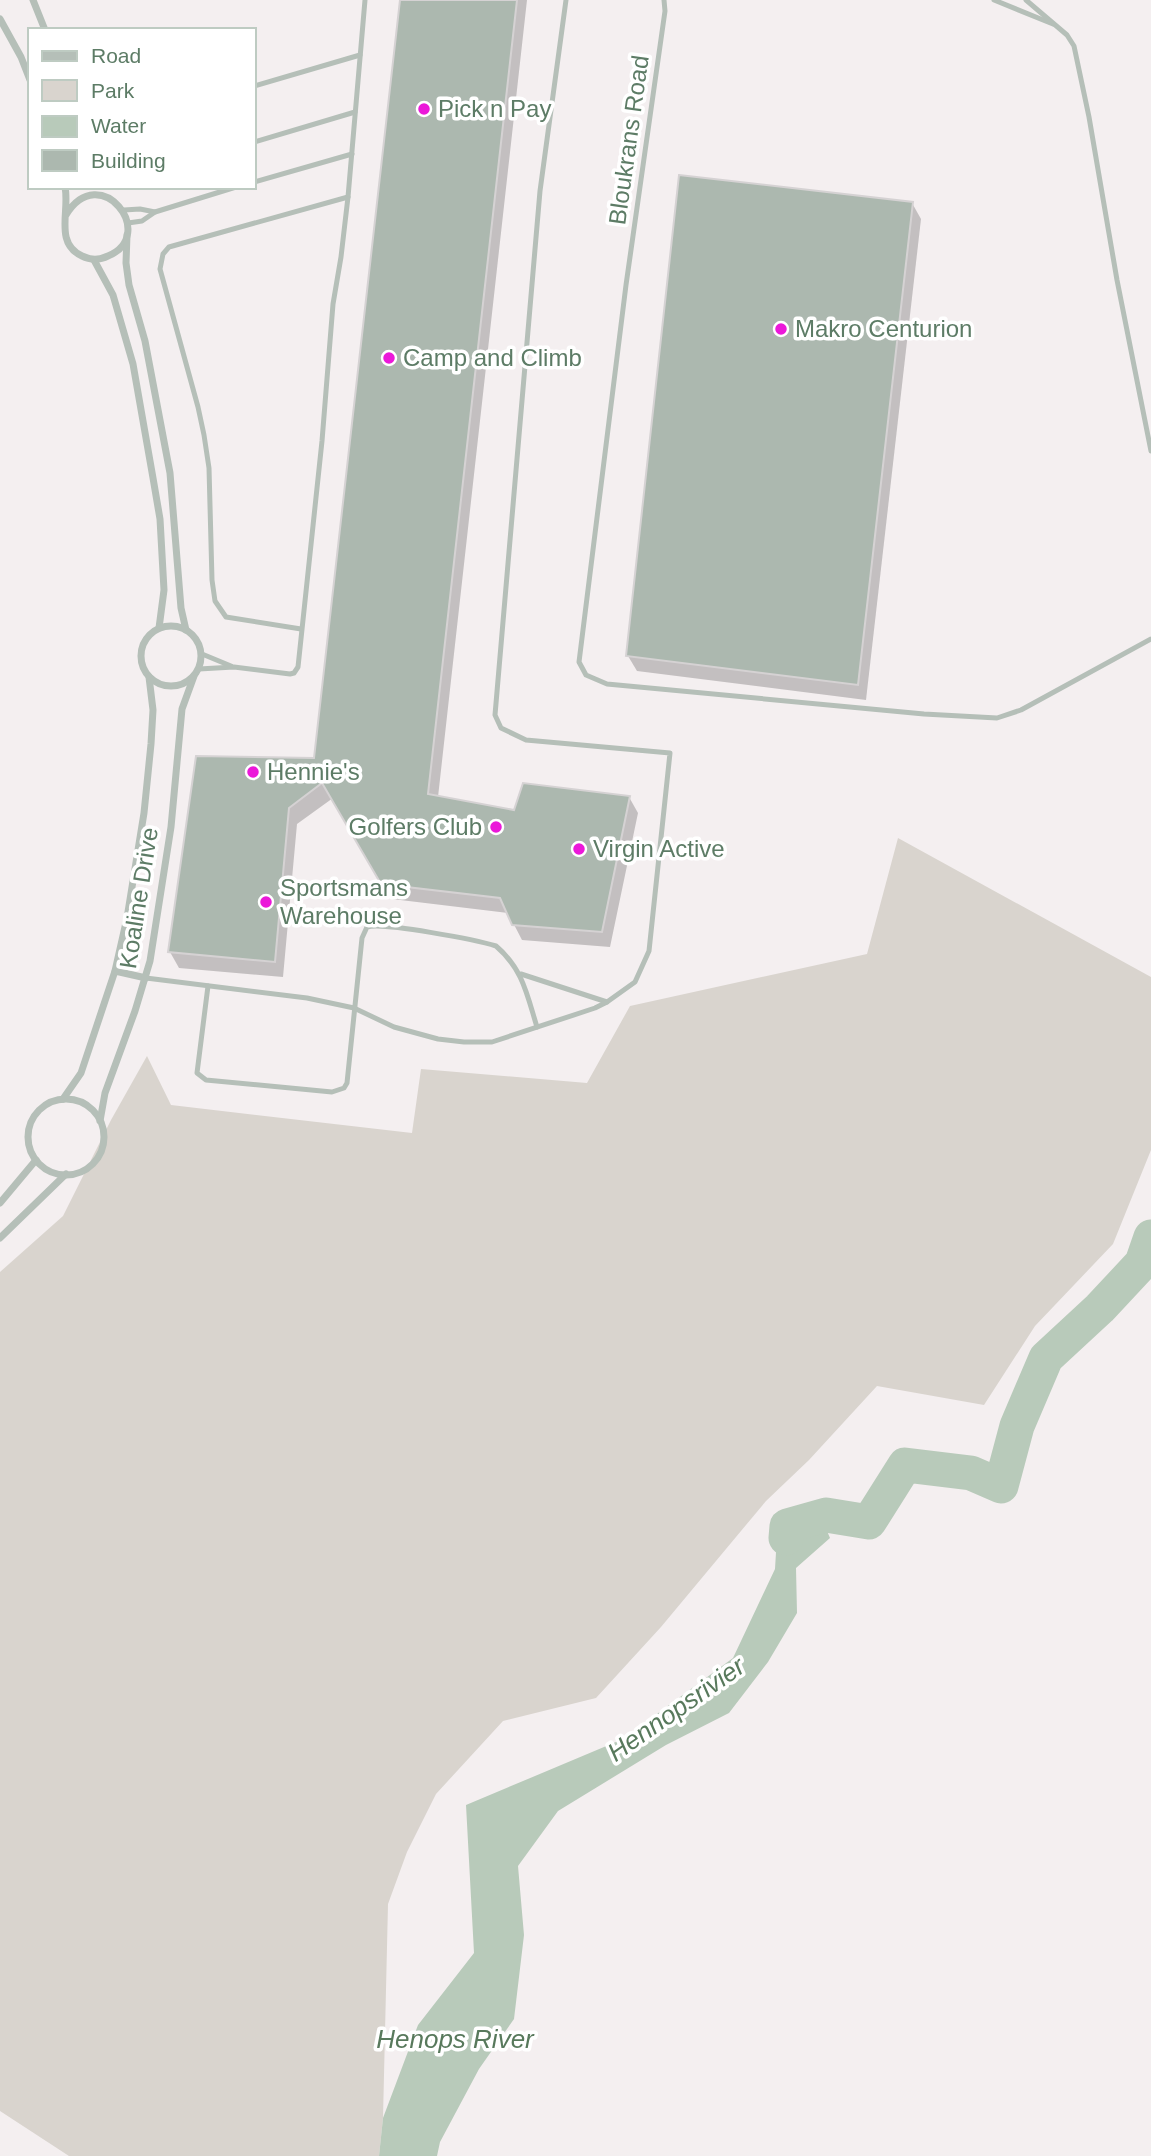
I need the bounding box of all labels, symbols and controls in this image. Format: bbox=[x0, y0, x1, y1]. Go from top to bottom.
legend bbox=[28, 28, 256, 189]
text: Road bbox=[91, 44, 141, 67]
street label: Bloukrans Road bbox=[603, 53, 654, 226]
text: Park bbox=[91, 79, 135, 102]
place label: Pick n Pay bbox=[438, 95, 551, 122]
marker: Pick n Pay bbox=[416, 101, 432, 117]
text: Water bbox=[91, 114, 146, 137]
text: Building bbox=[91, 149, 166, 172]
place label: Makro Centurion bbox=[795, 315, 972, 342]
marker: Makro Centurion bbox=[773, 321, 789, 337]
place label: Camp and Climb bbox=[403, 344, 582, 371]
marker: Camp and Climb bbox=[381, 350, 397, 366]
place label: Hennie's bbox=[267, 758, 360, 785]
marker: Hennie's bbox=[245, 764, 261, 780]
place label: Golfers Club bbox=[349, 813, 482, 840]
marker: Golfers Club bbox=[488, 819, 504, 835]
street label: Koaline Drive bbox=[114, 825, 163, 971]
place label: Virgin Active bbox=[593, 835, 725, 862]
marker: Virgin Active bbox=[571, 841, 587, 857]
place label: Sportsmans Warehouse bbox=[280, 874, 408, 929]
marker: Sportsmans Warehouse bbox=[258, 894, 274, 910]
water label: Hennopsrivier bbox=[602, 1650, 751, 1767]
water label: Henops River bbox=[376, 2024, 535, 2054]

